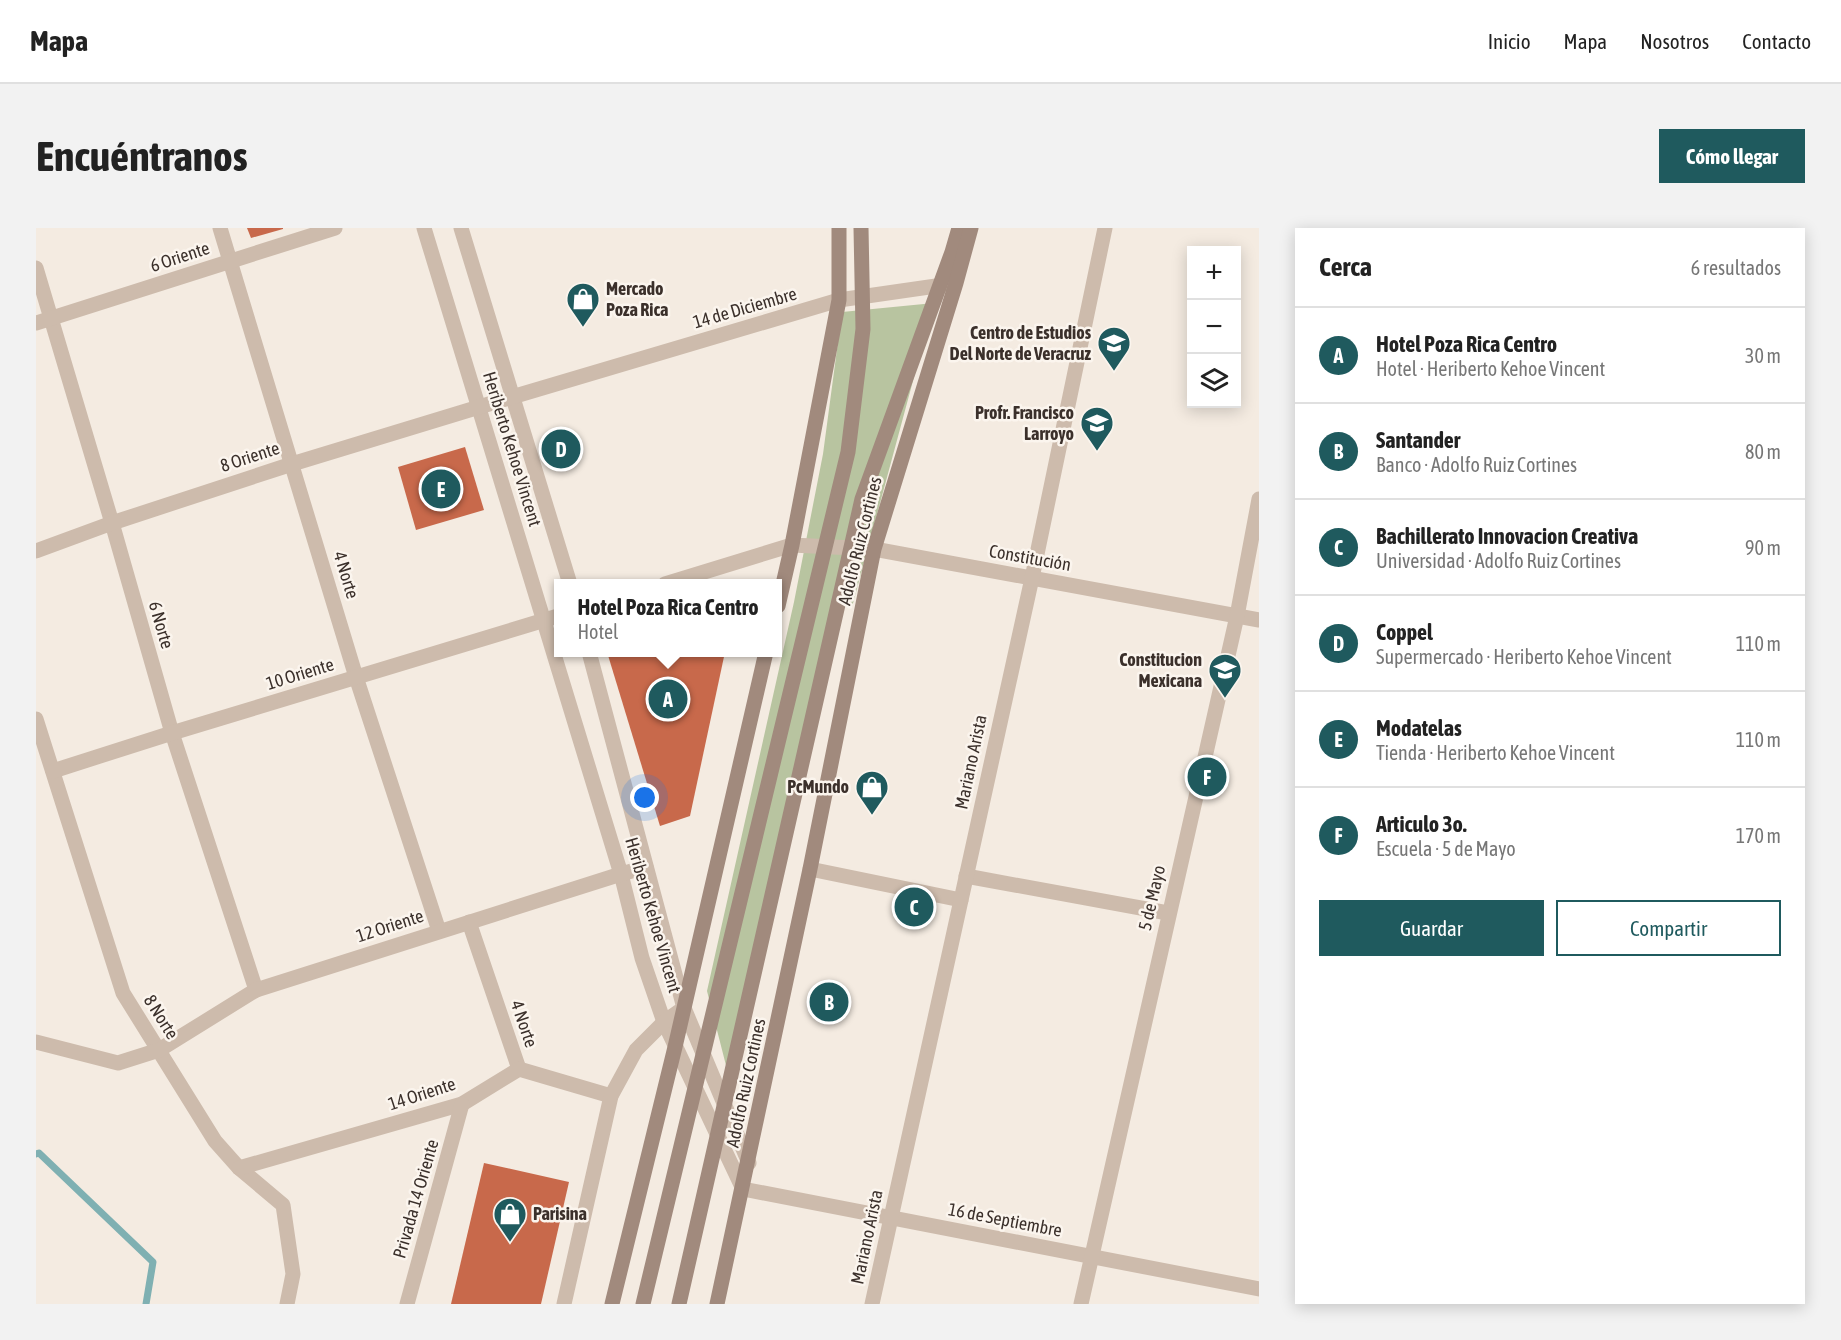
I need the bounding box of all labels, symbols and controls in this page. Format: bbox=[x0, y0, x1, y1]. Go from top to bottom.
text: Mapa bbox=[30, 25, 88, 57]
text: Inicio bbox=[1488, 29, 1531, 53]
text: Mapa bbox=[1564, 29, 1607, 53]
text: Nosotros bbox=[1640, 29, 1709, 53]
text: Contacto bbox=[1742, 29, 1811, 53]
button: Cómo llegar bbox=[1659, 129, 1805, 183]
text: Encuéntranos bbox=[36, 132, 248, 180]
street label: 6 Oriente bbox=[148, 237, 212, 276]
map controls bbox=[1187, 246, 1241, 408]
button: + bbox=[1187, 246, 1241, 300]
text: Cerca bbox=[1319, 252, 1372, 282]
text: 6 resultados bbox=[1691, 256, 1781, 279]
place label: Mercado Poza Rica bbox=[606, 278, 668, 320]
shop icon: Mercado Poza Rica bbox=[565, 281, 601, 328]
street label: 14 de Diciembre bbox=[691, 283, 799, 332]
button: − bbox=[1187, 300, 1241, 354]
place label: Centro de Estudios Del Norte de Veracruz bbox=[950, 322, 1092, 364]
school or university icon: Centro de Estudios Del Norte de Veracruz bbox=[1096, 325, 1132, 372]
text: Hotel Poza Rica Centro bbox=[1376, 331, 1557, 357]
text: A bbox=[1334, 344, 1343, 367]
text: 30 m bbox=[1745, 344, 1781, 367]
button: layers bbox=[1187, 354, 1241, 408]
text: Hotel · Heriberto Kehoe Vincent bbox=[1376, 357, 1605, 380]
street label: Heriberto Kehoe Vincent bbox=[479, 369, 546, 529]
place label: Profr. Francisco Larroyo bbox=[975, 402, 1074, 444]
school or university icon: Profr. Francisco Larroyo bbox=[1079, 405, 1115, 452]
pin: D bbox=[542, 426, 580, 472]
text: Santander bbox=[1376, 427, 1460, 453]
street label: 8 Oriente bbox=[218, 437, 282, 476]
text: B bbox=[1334, 440, 1343, 463]
text: 80 m bbox=[1745, 440, 1781, 463]
text: Banco · Adolfo Ruiz Cortines bbox=[1376, 453, 1577, 476]
pin: E bbox=[422, 466, 460, 512]
street label: Adolfo Ruiz Cortines bbox=[833, 475, 886, 607]
text: Bachillerato Innovacion Creativa bbox=[1376, 523, 1638, 549]
text: C bbox=[1334, 536, 1343, 559]
text: 90 m bbox=[1745, 536, 1781, 559]
street label: Constitución bbox=[987, 540, 1073, 575]
street label: 4 Norte bbox=[329, 549, 364, 601]
text: Universidad · Adolfo Ruiz Cortines bbox=[1376, 549, 1621, 572]
popup bbox=[554, 579, 782, 657]
text: Hotel Poza Rica Centro bbox=[577, 594, 759, 620]
street label: 6 Norte bbox=[145, 599, 178, 651]
text: Coppel bbox=[1376, 619, 1433, 645]
text: Hotel bbox=[577, 620, 618, 643]
text: D bbox=[1333, 632, 1344, 655]
text: 110 m bbox=[1736, 632, 1781, 655]
text: Supermercado · Heriberto Kehoe Vincent bbox=[1376, 645, 1672, 668]
place label: Constitucion Mexicana bbox=[1119, 649, 1202, 691]
school or university icon: Constitucion Mexicana bbox=[1207, 652, 1243, 699]
street label: 10 Oriente bbox=[264, 653, 336, 694]
pin: A bbox=[648, 676, 688, 722]
street label: Mariano Arista bbox=[950, 713, 991, 811]
text: Modatelas bbox=[1376, 715, 1462, 741]
text: E bbox=[1334, 728, 1343, 751]
text: 110 m bbox=[1736, 728, 1781, 751]
text: Tienda · Heriberto Kehoe Vincent bbox=[1376, 741, 1615, 764]
pin: F bbox=[1188, 754, 1226, 800]
shop icon: PcMundo bbox=[854, 769, 890, 816]
place label: PcMundo bbox=[787, 776, 849, 797]
your location bbox=[630, 783, 659, 812]
text: Articulo 3o. bbox=[1376, 811, 1467, 837]
text: F bbox=[1334, 824, 1343, 847]
text: 170 m bbox=[1736, 824, 1781, 847]
street label: Heriberto Kehoe Vincent bbox=[621, 835, 686, 995]
text: Escuela · 5 de Mayo bbox=[1376, 837, 1516, 860]
street label: 5 de Mayo bbox=[1134, 863, 1169, 933]
pin: C bbox=[894, 884, 934, 930]
button: Guardar bbox=[1319, 900, 1544, 956]
button: Compartir bbox=[1556, 900, 1781, 956]
street label: 12 Oriente bbox=[354, 905, 426, 946]
pin: B bbox=[810, 980, 848, 1024]
street label: 8 Norte bbox=[140, 991, 183, 1043]
street label: 4 Norte bbox=[507, 998, 542, 1050]
street label: Adolfo Ruiz Cortines bbox=[722, 1016, 769, 1149]
street label: 14 Oriente bbox=[386, 1073, 458, 1114]
street label: Privada 14 Oriente bbox=[389, 1137, 443, 1261]
street label: Mariano Arista bbox=[846, 1188, 887, 1286]
shop icon: Parisina bbox=[492, 1196, 528, 1243]
street label: 16 de Septiembre bbox=[947, 1198, 1064, 1241]
place label: Parisina bbox=[533, 1203, 587, 1224]

